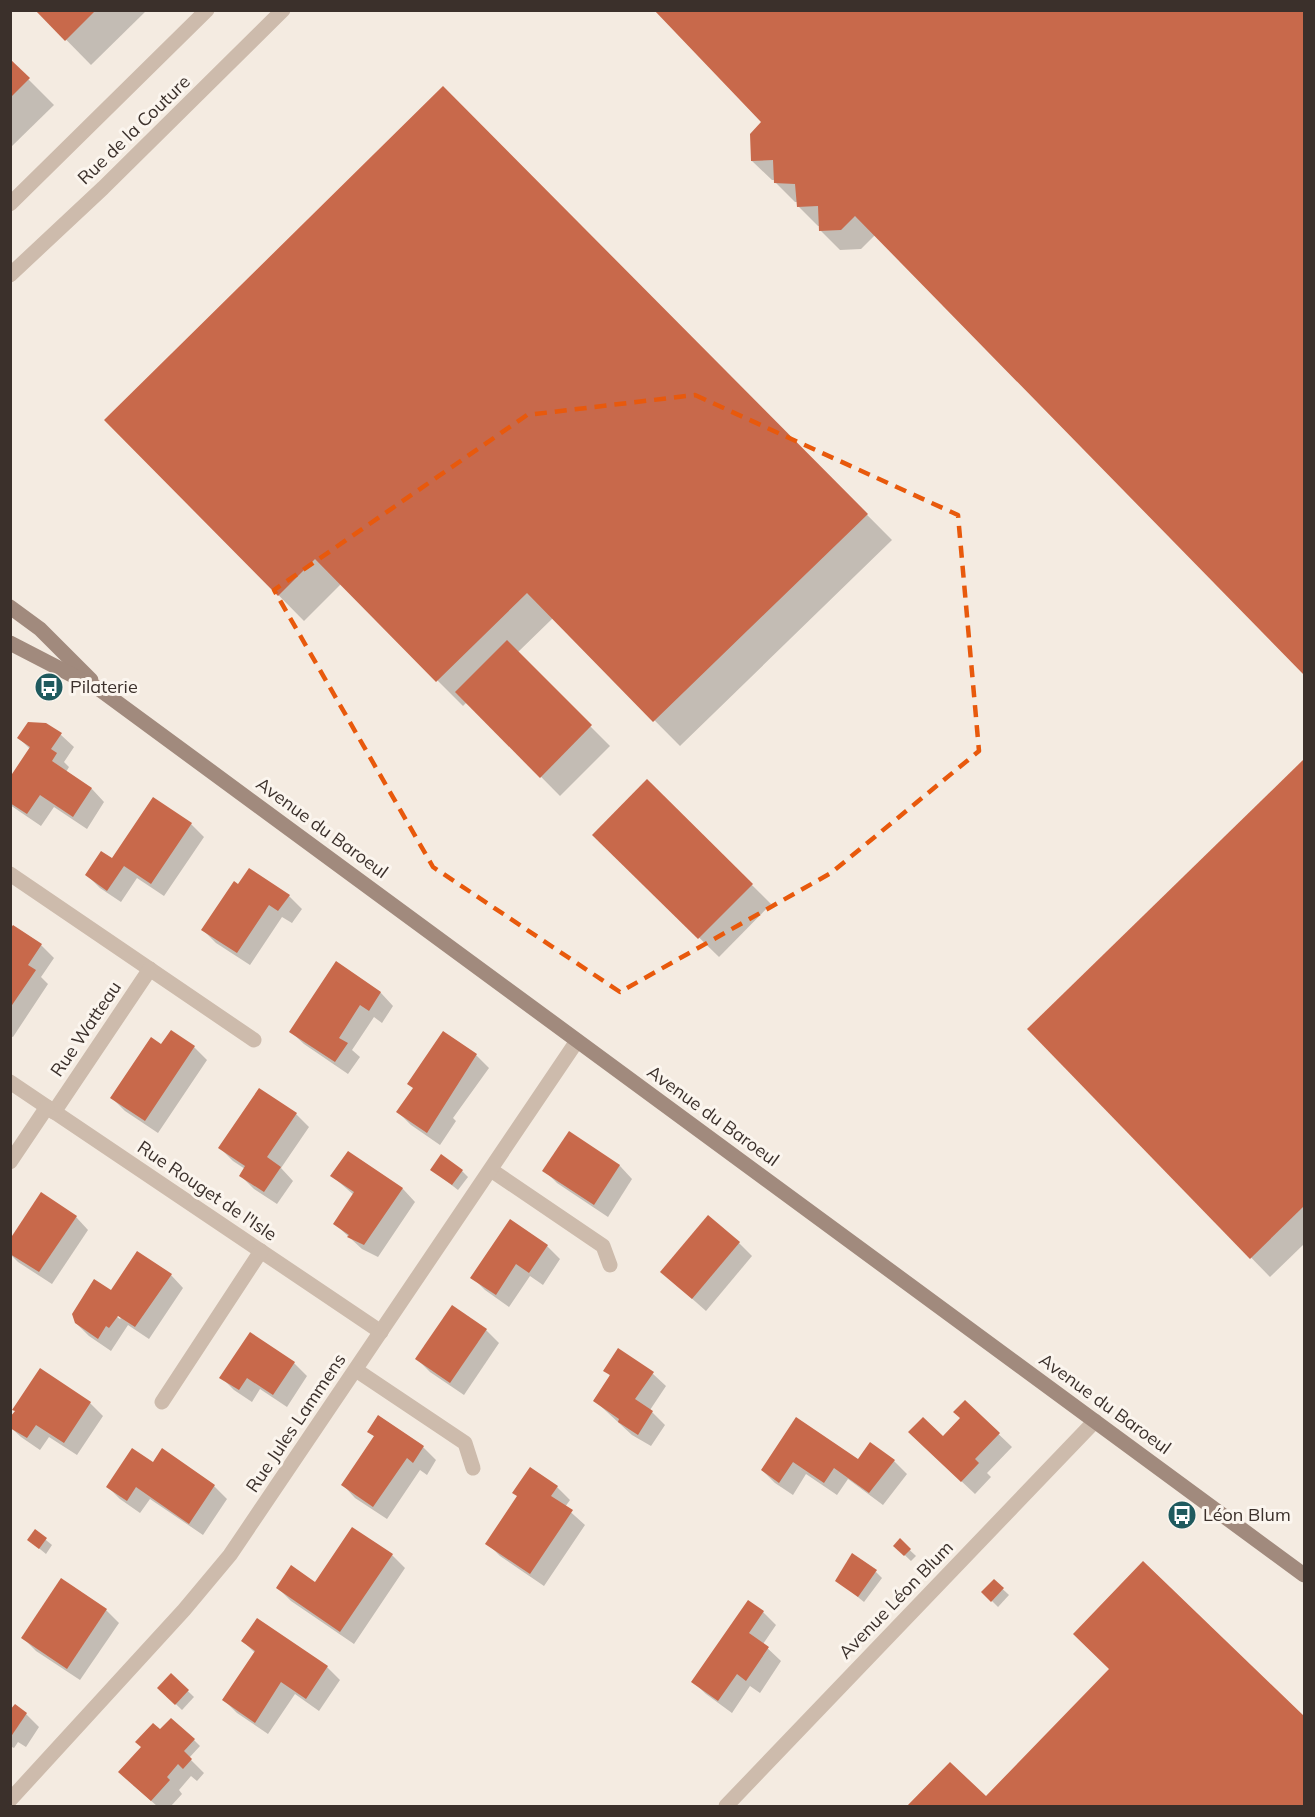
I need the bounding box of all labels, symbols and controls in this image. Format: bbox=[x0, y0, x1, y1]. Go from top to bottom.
street label: Rue de la Couture bbox=[73, 70, 195, 189]
bus stop icon: Pilaterie bbox=[33, 671, 65, 703]
place label: Pilaterie bbox=[70, 675, 138, 698]
street label: Avenue du Baroeul bbox=[252, 772, 393, 883]
street label: Rue Watteau bbox=[45, 977, 126, 1081]
street label: Avenue du Baroeul bbox=[643, 1060, 784, 1171]
street label: Rue Rouget de l'Isle bbox=[133, 1135, 281, 1246]
street label: Avenue du Baroeul bbox=[1035, 1348, 1176, 1459]
street label: Rue Jules Lammens bbox=[241, 1349, 351, 1497]
bus stop icon: Léon Blum bbox=[1166, 1499, 1198, 1531]
place label: Léon Blum bbox=[1203, 1503, 1291, 1526]
street label: Avenue Léon Blum bbox=[833, 1536, 958, 1663]

